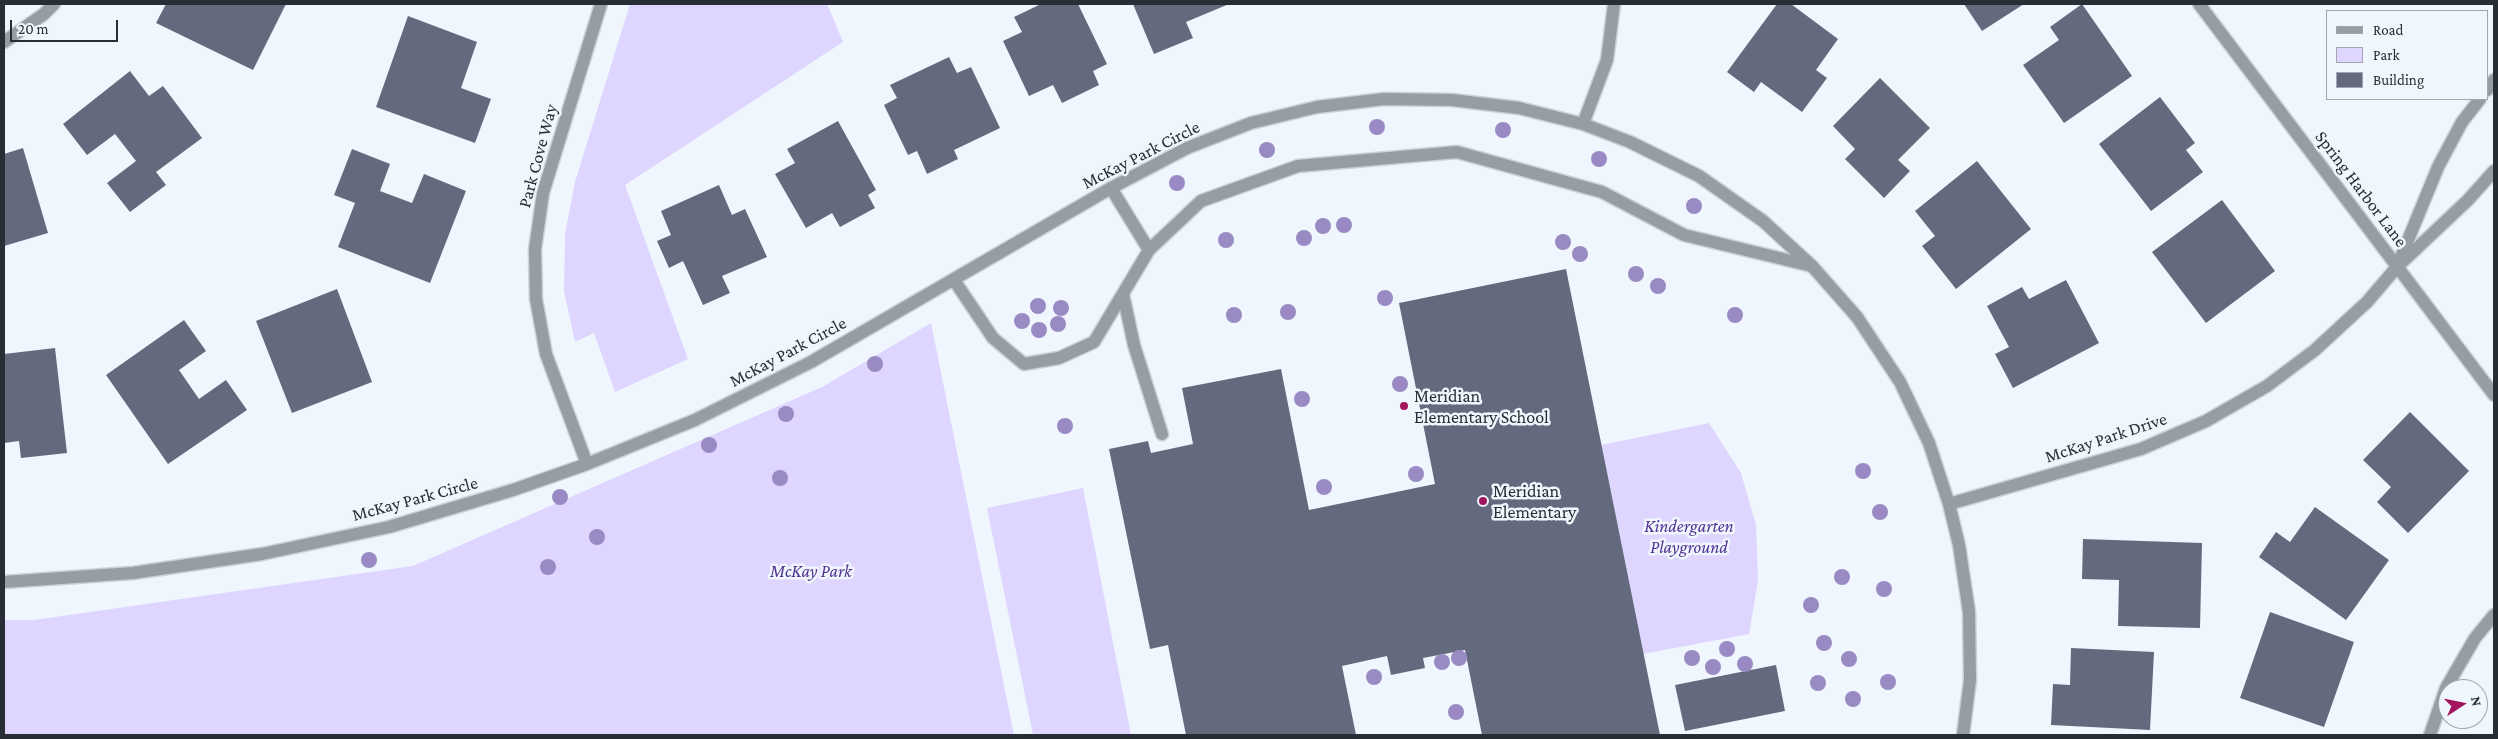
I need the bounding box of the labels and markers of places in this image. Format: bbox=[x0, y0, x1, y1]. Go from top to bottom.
place label: Meridian Elementary School bbox=[1414, 385, 1549, 428]
marker: Meridian Elementary School bbox=[1398, 400, 1410, 412]
place label: Meridian Elementary bbox=[1493, 480, 1576, 522]
marker: Meridian Elementary bbox=[1477, 495, 1489, 507]

